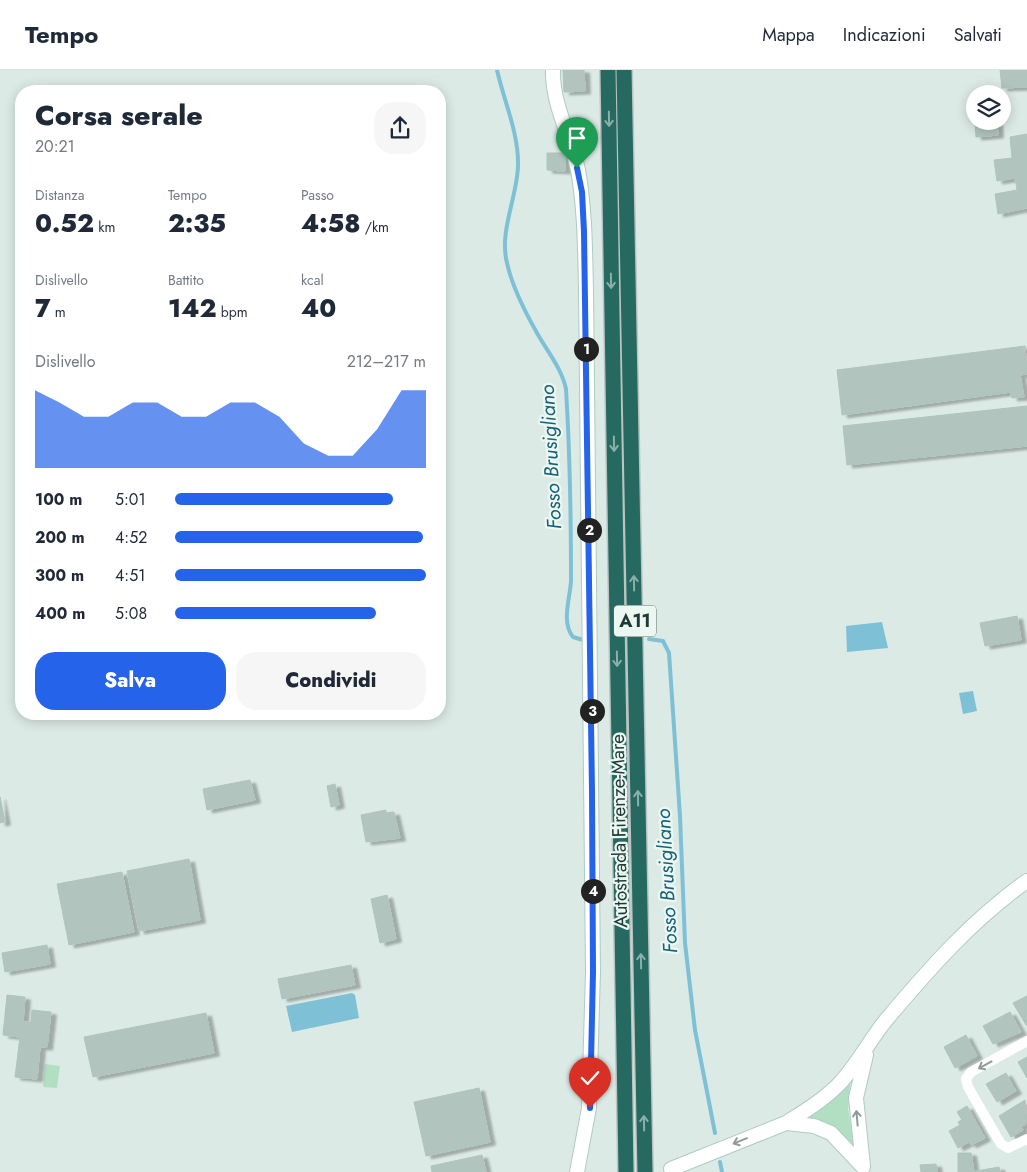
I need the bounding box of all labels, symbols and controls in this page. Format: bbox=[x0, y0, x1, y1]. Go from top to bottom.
text: Tempo bbox=[25, 17, 98, 52]
text: Mappa bbox=[762, 22, 815, 48]
text: Indicazioni bbox=[843, 22, 926, 48]
text: Salvati bbox=[954, 22, 1002, 48]
map controls bbox=[966, 85, 1011, 130]
button: layers bbox=[966, 85, 1011, 130]
text: Corsa serale bbox=[35, 95, 203, 136]
button: share bbox=[374, 102, 426, 154]
one-way arrow bbox=[604, 110, 613, 126]
pin bbox=[556, 117, 598, 168]
icon: arrive bbox=[563, 124, 591, 152]
text: 20:21 bbox=[35, 135, 75, 158]
text: Distanza bbox=[35, 185, 84, 205]
text: Tempo bbox=[168, 185, 207, 205]
text: Passo bbox=[301, 185, 334, 205]
text: 0.52 bbox=[35, 205, 94, 241]
text: 2:35 bbox=[168, 205, 226, 241]
text: 4:58 bbox=[301, 205, 361, 241]
text: km bbox=[94, 217, 115, 237]
text: /km bbox=[361, 217, 389, 237]
text: Dislivello bbox=[35, 270, 88, 290]
text: Battito bbox=[168, 270, 204, 290]
text: kcal bbox=[301, 270, 324, 290]
one-way arrow bbox=[606, 272, 616, 289]
text: 7 bbox=[35, 290, 51, 326]
text: 142 bbox=[168, 290, 217, 326]
text: 40 bbox=[301, 290, 336, 326]
text: m bbox=[51, 302, 66, 322]
text: bpm bbox=[217, 302, 248, 322]
pin: 1 bbox=[574, 336, 598, 362]
text: 1 bbox=[583, 339, 590, 359]
text: Dislivello bbox=[35, 350, 95, 373]
text: 212–217 m bbox=[347, 350, 426, 373]
water label: Fosso Brusigliano bbox=[533, 383, 569, 530]
one-way arrow bbox=[609, 435, 619, 451]
text: 100 m bbox=[35, 488, 82, 511]
text: 5:01 bbox=[115, 488, 146, 511]
pin: 2 bbox=[576, 518, 602, 542]
text: 2 bbox=[585, 520, 594, 540]
text: 200 m bbox=[35, 526, 85, 549]
text: 4:52 bbox=[115, 526, 147, 549]
text: 300 m bbox=[35, 564, 84, 587]
text: 4:51 bbox=[115, 564, 145, 587]
one-way arrow bbox=[629, 576, 639, 592]
text: 400 m bbox=[35, 602, 85, 625]
text: 5:08 bbox=[115, 602, 147, 625]
road number: A11 bbox=[614, 606, 656, 636]
one-way arrow bbox=[612, 650, 622, 666]
button: Salva bbox=[35, 652, 226, 710]
button: Condividi bbox=[236, 652, 426, 710]
pin: 3 bbox=[580, 698, 604, 724]
text: 3 bbox=[588, 701, 597, 721]
street label: Autostrada Firenze-Mare bbox=[604, 734, 634, 928]
one-way arrow bbox=[633, 791, 643, 807]
water label: Fosso Brusigliano bbox=[649, 807, 685, 954]
pin: 4 bbox=[580, 878, 606, 904]
text: 4 bbox=[589, 881, 598, 901]
one-way arrow bbox=[636, 953, 646, 970]
pin bbox=[569, 1057, 611, 1108]
one-way arrow bbox=[977, 1060, 992, 1070]
icon: check bbox=[576, 1064, 604, 1092]
one-way arrow bbox=[852, 1111, 862, 1127]
one-way arrow bbox=[639, 1116, 649, 1132]
one-way arrow bbox=[733, 1137, 749, 1146]

